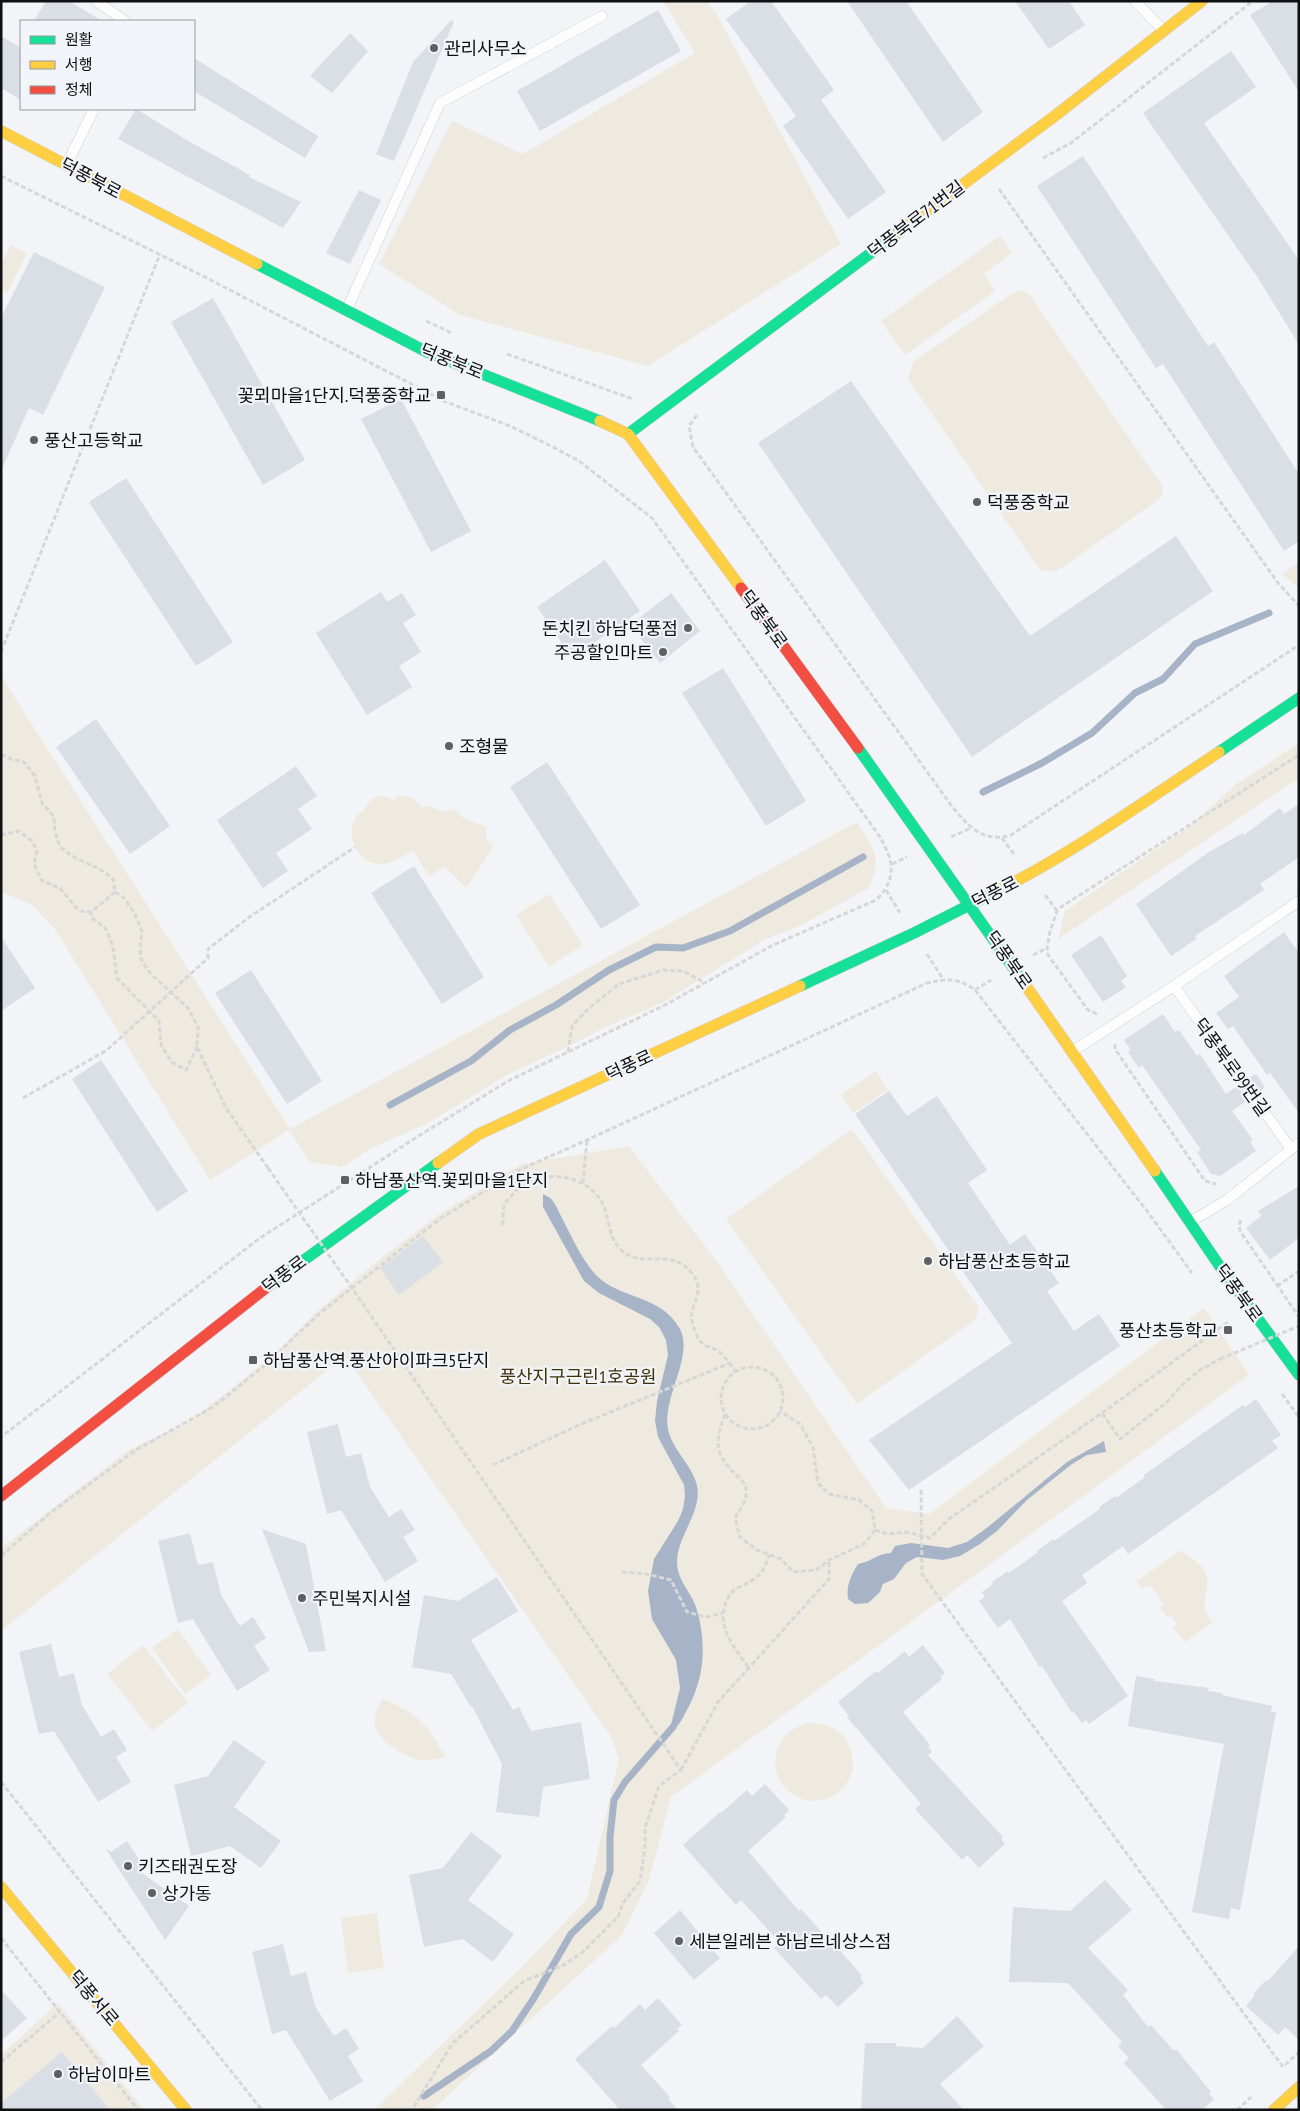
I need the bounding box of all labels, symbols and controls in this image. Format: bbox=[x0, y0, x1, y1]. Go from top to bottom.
legend bbox=[20, 20, 195, 110]
text: 원활 bbox=[65, 30, 93, 49]
place label: 관리사무소 bbox=[444, 37, 527, 60]
marker: 관리사무소 bbox=[428, 42, 440, 54]
text: 서행 bbox=[65, 55, 93, 74]
text: 정체 bbox=[65, 80, 93, 99]
street label: 덕풍북로 bbox=[56, 152, 126, 204]
street label: 덕풍북로71번길 bbox=[863, 175, 969, 263]
street label: 덕풍북로 bbox=[417, 338, 487, 384]
place label: 꽃뫼마을1단지.덕풍중학교 bbox=[238, 384, 431, 407]
marker: 꽃뫼마을1단지.덕풍중학교 bbox=[435, 389, 447, 401]
place label: 풍산고등학교 bbox=[44, 429, 143, 452]
marker: 풍산고등학교 bbox=[28, 434, 40, 446]
place label: 덕풍중학교 bbox=[987, 491, 1070, 514]
marker: 덕풍중학교 bbox=[971, 496, 983, 508]
street label: 덕풍북로 bbox=[735, 585, 793, 653]
place label: 돈치킨 하남덕풍점 bbox=[542, 617, 678, 640]
marker: 돈치킨 하남덕풍점 bbox=[682, 622, 694, 634]
place label: 주공할인마트 bbox=[554, 641, 653, 664]
marker: 주공할인마트 bbox=[657, 646, 669, 658]
place label: 조형물 bbox=[459, 735, 509, 758]
marker: 조형물 bbox=[443, 740, 455, 752]
street label: 덕풍로 bbox=[968, 870, 1022, 914]
street label: 덕풍북로 bbox=[981, 926, 1037, 994]
street label: 덕풍북로99번길 bbox=[1189, 1013, 1275, 1121]
street label: 덕풍로 bbox=[602, 1044, 656, 1086]
place label: 하남풍산역.꽃뫼마을1단지 bbox=[355, 1169, 548, 1192]
marker: 하남풍산역.꽃뫼마을1단지 bbox=[339, 1174, 351, 1186]
street label: 덕풍로 bbox=[257, 1250, 311, 1298]
place label: 하남풍산초등학교 bbox=[938, 1250, 1070, 1273]
marker: 하남풍산초등학교 bbox=[922, 1255, 934, 1267]
street label: 덕풍북로 bbox=[1210, 1259, 1268, 1327]
place label: 풍산초등학교 bbox=[1119, 1319, 1218, 1342]
marker: 풍산초등학교 bbox=[1222, 1324, 1234, 1336]
place label: 하남풍산역.풍산아이파크5단지 bbox=[263, 1349, 490, 1372]
marker: 하남풍산역.풍산아이파크5단지 bbox=[247, 1354, 259, 1366]
park label: 풍산지구근린1호공원 bbox=[499, 1365, 657, 1388]
place label: 주민복지시설 bbox=[312, 1587, 411, 1610]
marker: 주민복지시설 bbox=[296, 1592, 308, 1604]
place label: 키즈태권도장 bbox=[138, 1855, 237, 1878]
marker: 키즈태권도장 bbox=[122, 1860, 134, 1872]
place label: 상가동 bbox=[162, 1882, 212, 1905]
marker: 상가동 bbox=[146, 1887, 158, 1899]
place label: 세븐일레븐 하남르네상스점 bbox=[689, 1930, 892, 1953]
marker: 세븐일레븐 하남르네상스점 bbox=[673, 1935, 685, 1947]
street label: 덕풍서로 bbox=[64, 1965, 124, 2031]
place label: 하남이마트 bbox=[68, 2063, 151, 2086]
marker: 하남이마트 bbox=[52, 2068, 64, 2080]

